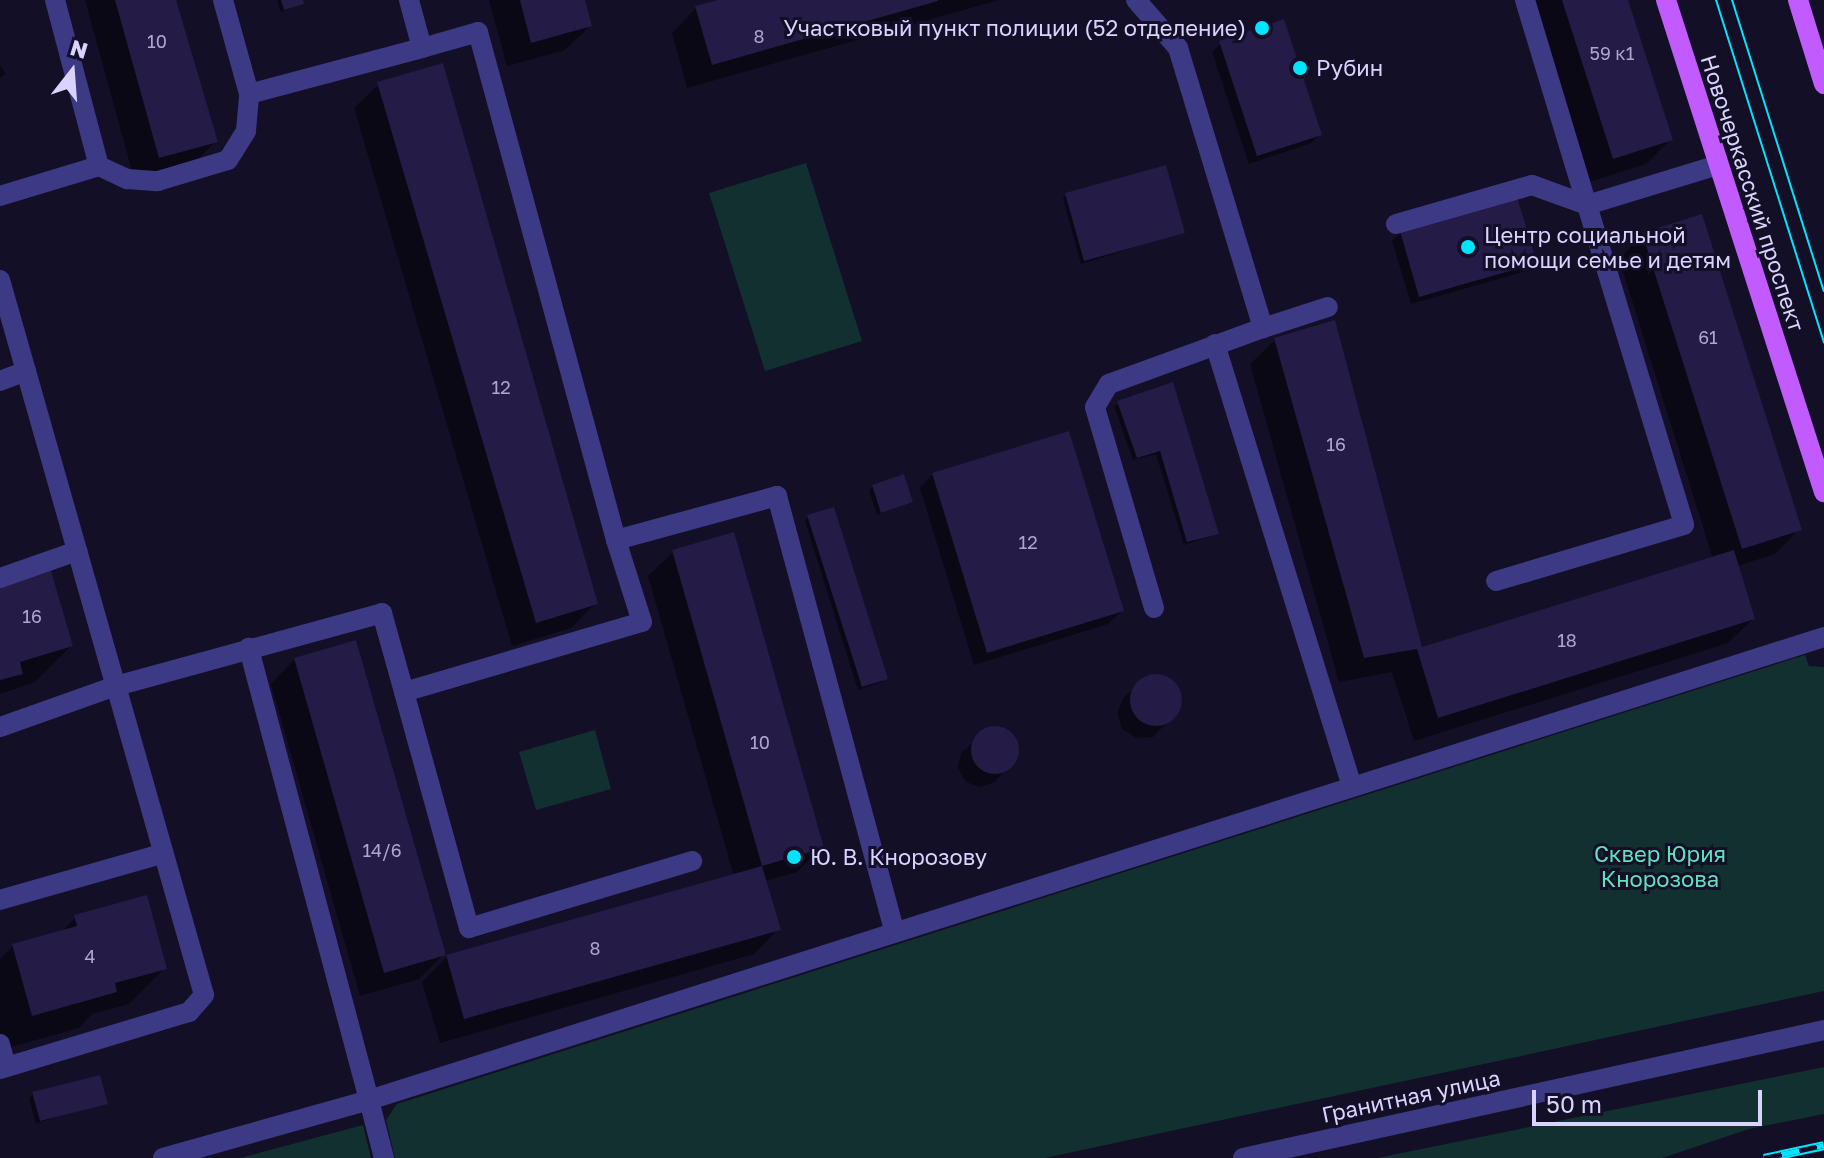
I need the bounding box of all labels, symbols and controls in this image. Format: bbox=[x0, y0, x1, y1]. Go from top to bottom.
place label: Участковый пункт полиции (52 отделение) bbox=[783, 15, 1246, 41]
marker: Участковый пункт полиции (52 отделение) bbox=[1253, 19, 1271, 37]
house number: 8 bbox=[754, 25, 764, 47]
house number: 10 bbox=[147, 30, 167, 52]
north arrow bbox=[32, 32, 112, 112]
text: N bbox=[67, 33, 91, 64]
house number: 59 к1 bbox=[1590, 42, 1634, 64]
street label: Новочеркасский проспект bbox=[1696, 51, 1810, 335]
place label: Рубин bbox=[1316, 55, 1383, 81]
marker: Рубин bbox=[1291, 59, 1309, 77]
place label: Центр социальной помощи семье и детям bbox=[1484, 221, 1731, 272]
marker: Центр социальной помощи семье и детям bbox=[1459, 238, 1477, 256]
house number: 61 bbox=[1698, 326, 1718, 348]
house number: 12 bbox=[491, 376, 511, 398]
house number: 16 bbox=[1326, 433, 1346, 455]
house number: 12 bbox=[1018, 531, 1038, 553]
house number: 16 bbox=[22, 605, 42, 627]
house number: 18 bbox=[1557, 629, 1577, 651]
house number: 10 bbox=[750, 731, 770, 753]
house number: 14/6 bbox=[362, 839, 402, 861]
park label: Сквер Юрия Кнорозова bbox=[1594, 840, 1726, 892]
place label: Ю. В. Кнорозову bbox=[810, 844, 987, 870]
marker: Ю. В. Кнорозову bbox=[785, 848, 803, 866]
house number: 8 bbox=[590, 937, 600, 959]
house number: 4 bbox=[85, 945, 95, 967]
street label: Гранитная улица bbox=[1319, 1064, 1503, 1128]
scale bar bbox=[1536, 1074, 1766, 1124]
text: 50 m bbox=[1546, 1089, 1602, 1118]

